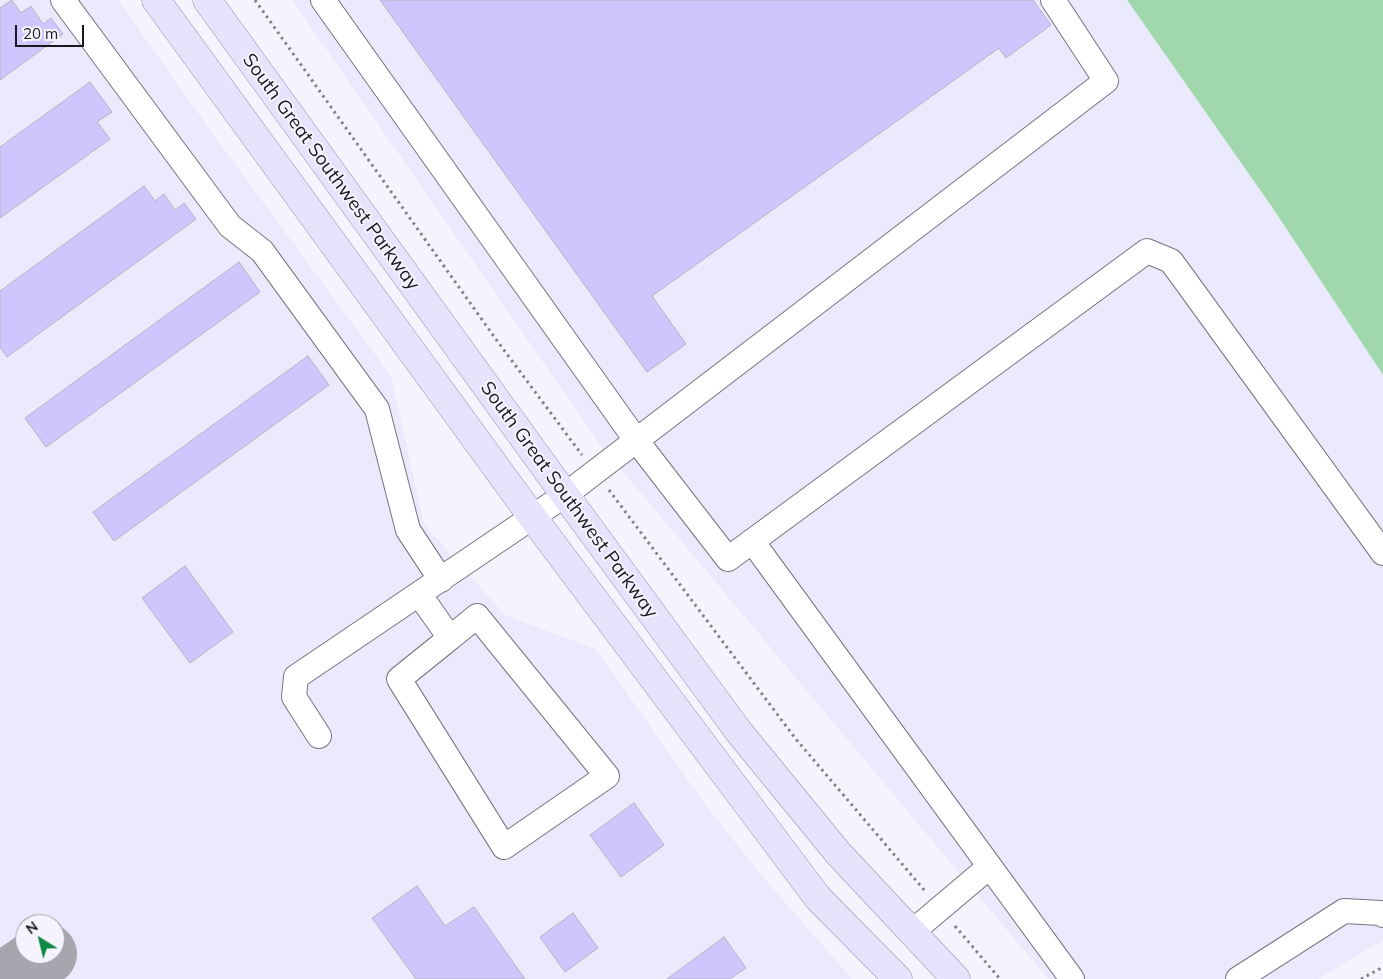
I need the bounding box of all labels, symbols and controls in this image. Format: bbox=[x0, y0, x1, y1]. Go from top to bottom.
scale bar bbox=[18, 15, 86, 47]
text: 20 m bbox=[23, 24, 58, 43]
street label: South Great Southwest Parkway bbox=[237, 49, 425, 295]
street label: South Great Southwest Parkway bbox=[475, 377, 663, 623]
north arrow bbox=[15, 914, 65, 964]
text: N bbox=[22, 917, 41, 938]

